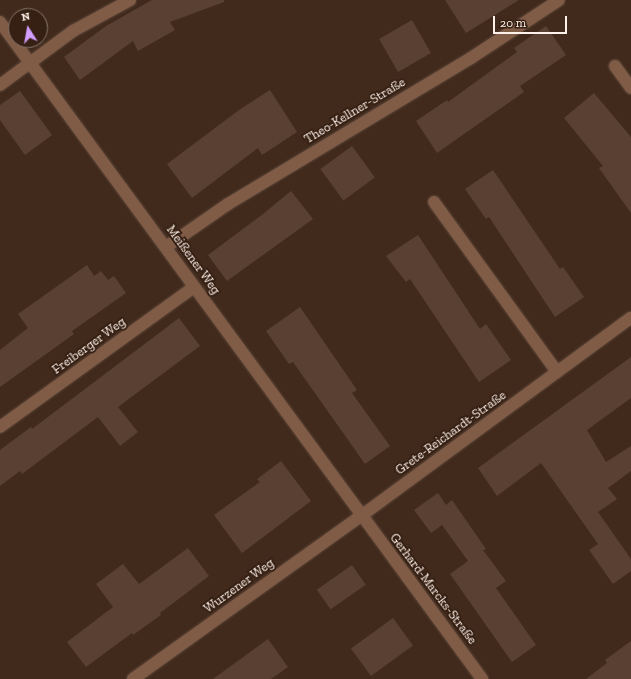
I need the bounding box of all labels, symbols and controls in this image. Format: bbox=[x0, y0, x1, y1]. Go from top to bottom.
north arrow bbox=[8, 8, 48, 48]
scale bar bbox=[495, 8, 569, 34]
text: N bbox=[20, 10, 31, 24]
text: 20 m bbox=[500, 16, 526, 30]
street label: Theo-Kellner-Straße bbox=[302, 75, 408, 147]
street label: Meißener Weg bbox=[163, 222, 223, 298]
street label: Freiberger Weg bbox=[49, 314, 129, 378]
street label: Grete-Reichardt-Straße bbox=[393, 388, 509, 478]
street label: Gerhard-Marcks-Straße bbox=[386, 530, 480, 648]
street label: Wurzener Weg bbox=[201, 555, 277, 617]

